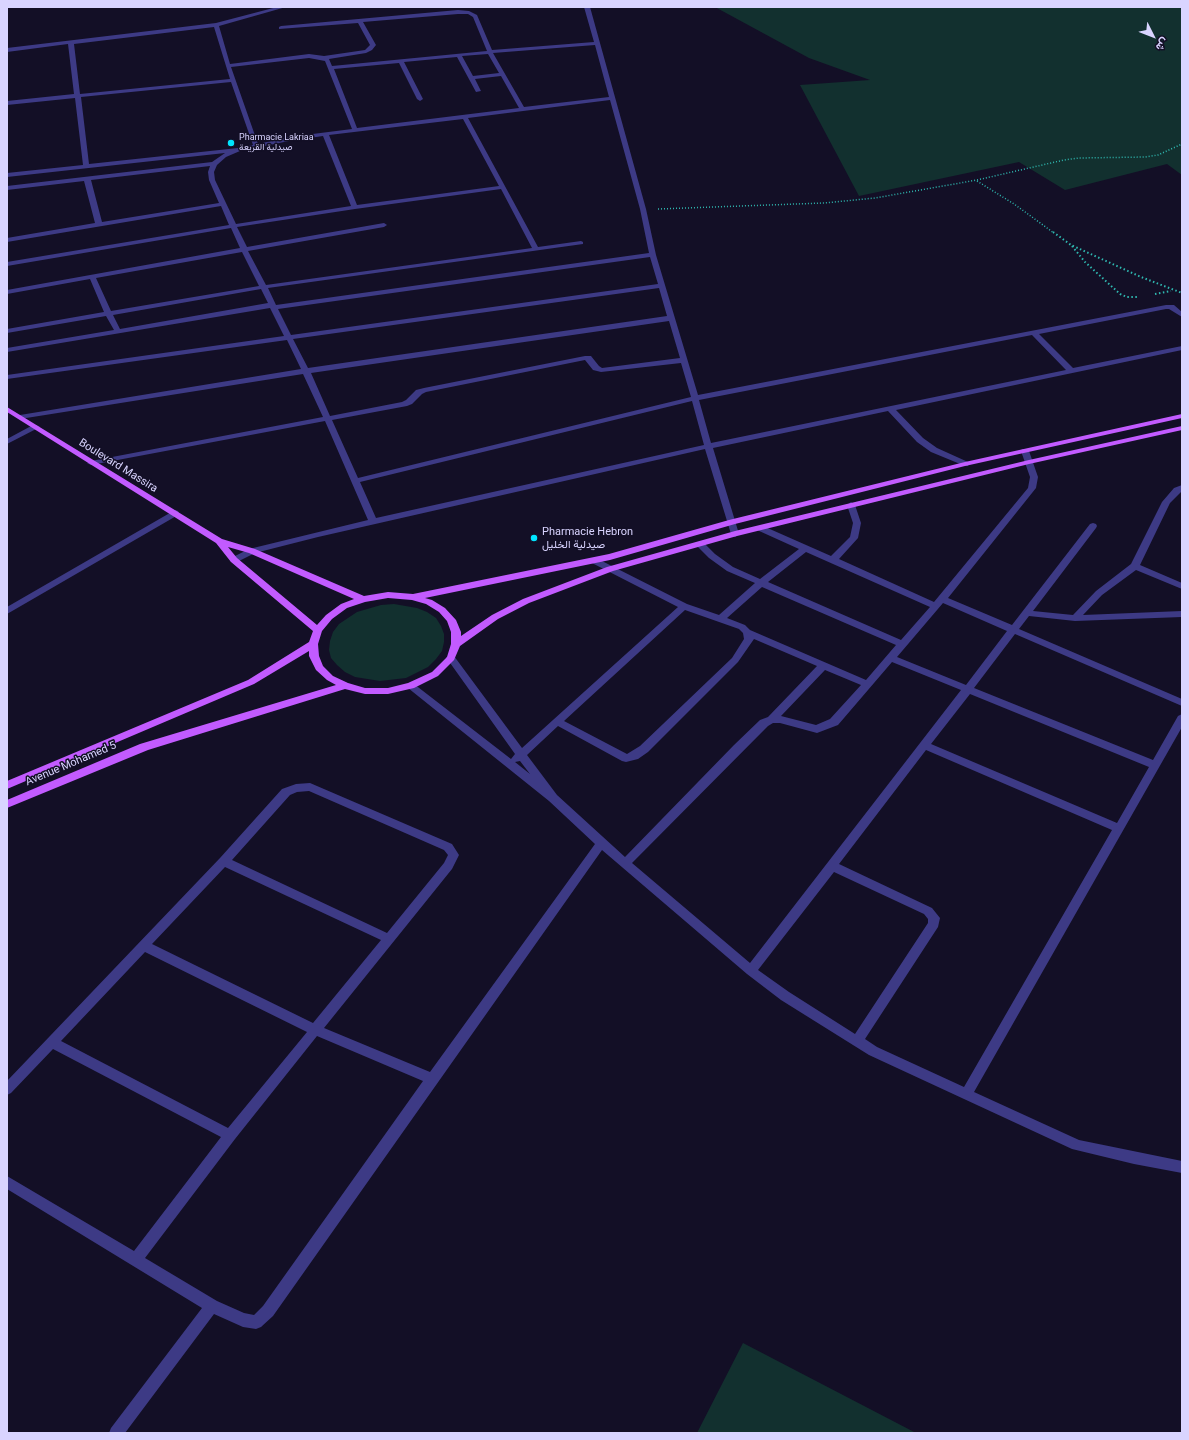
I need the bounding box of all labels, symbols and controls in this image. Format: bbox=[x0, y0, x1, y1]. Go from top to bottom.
north arrow bbox=[1133, 16, 1173, 56]
text: ش bbox=[1153, 35, 1172, 54]
place label: Pharmacie Lakriaa صيدلية القريعة bbox=[239, 133, 314, 154]
marker: Pharmacie Lakriaa صيدلية القريعة bbox=[226, 138, 236, 148]
street label: Boulevard Massira bbox=[76, 436, 160, 496]
place label: Pharmacie Hebron صيدلية الخليل bbox=[542, 525, 633, 551]
marker: Pharmacie Hebron صيدلية الخليل bbox=[529, 533, 539, 543]
street label: Avenue Mohamed 5 bbox=[24, 739, 118, 789]

